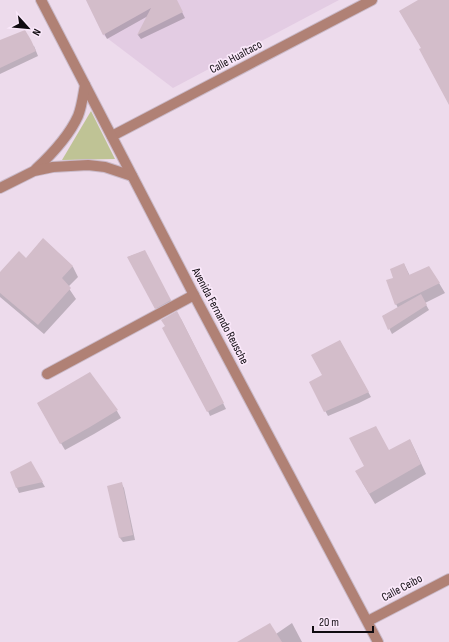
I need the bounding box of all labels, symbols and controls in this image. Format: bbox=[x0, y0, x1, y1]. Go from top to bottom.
north arrow bbox=[8, 8, 48, 48]
text: N bbox=[29, 27, 44, 38]
street label: Calle Hualtaco bbox=[207, 37, 265, 77]
street label: Avenida Fernando Reusche bbox=[188, 264, 252, 367]
street label: Calle Ceibo bbox=[379, 571, 425, 605]
scale bar bbox=[313, 608, 373, 634]
text: 20 m bbox=[319, 615, 339, 630]

